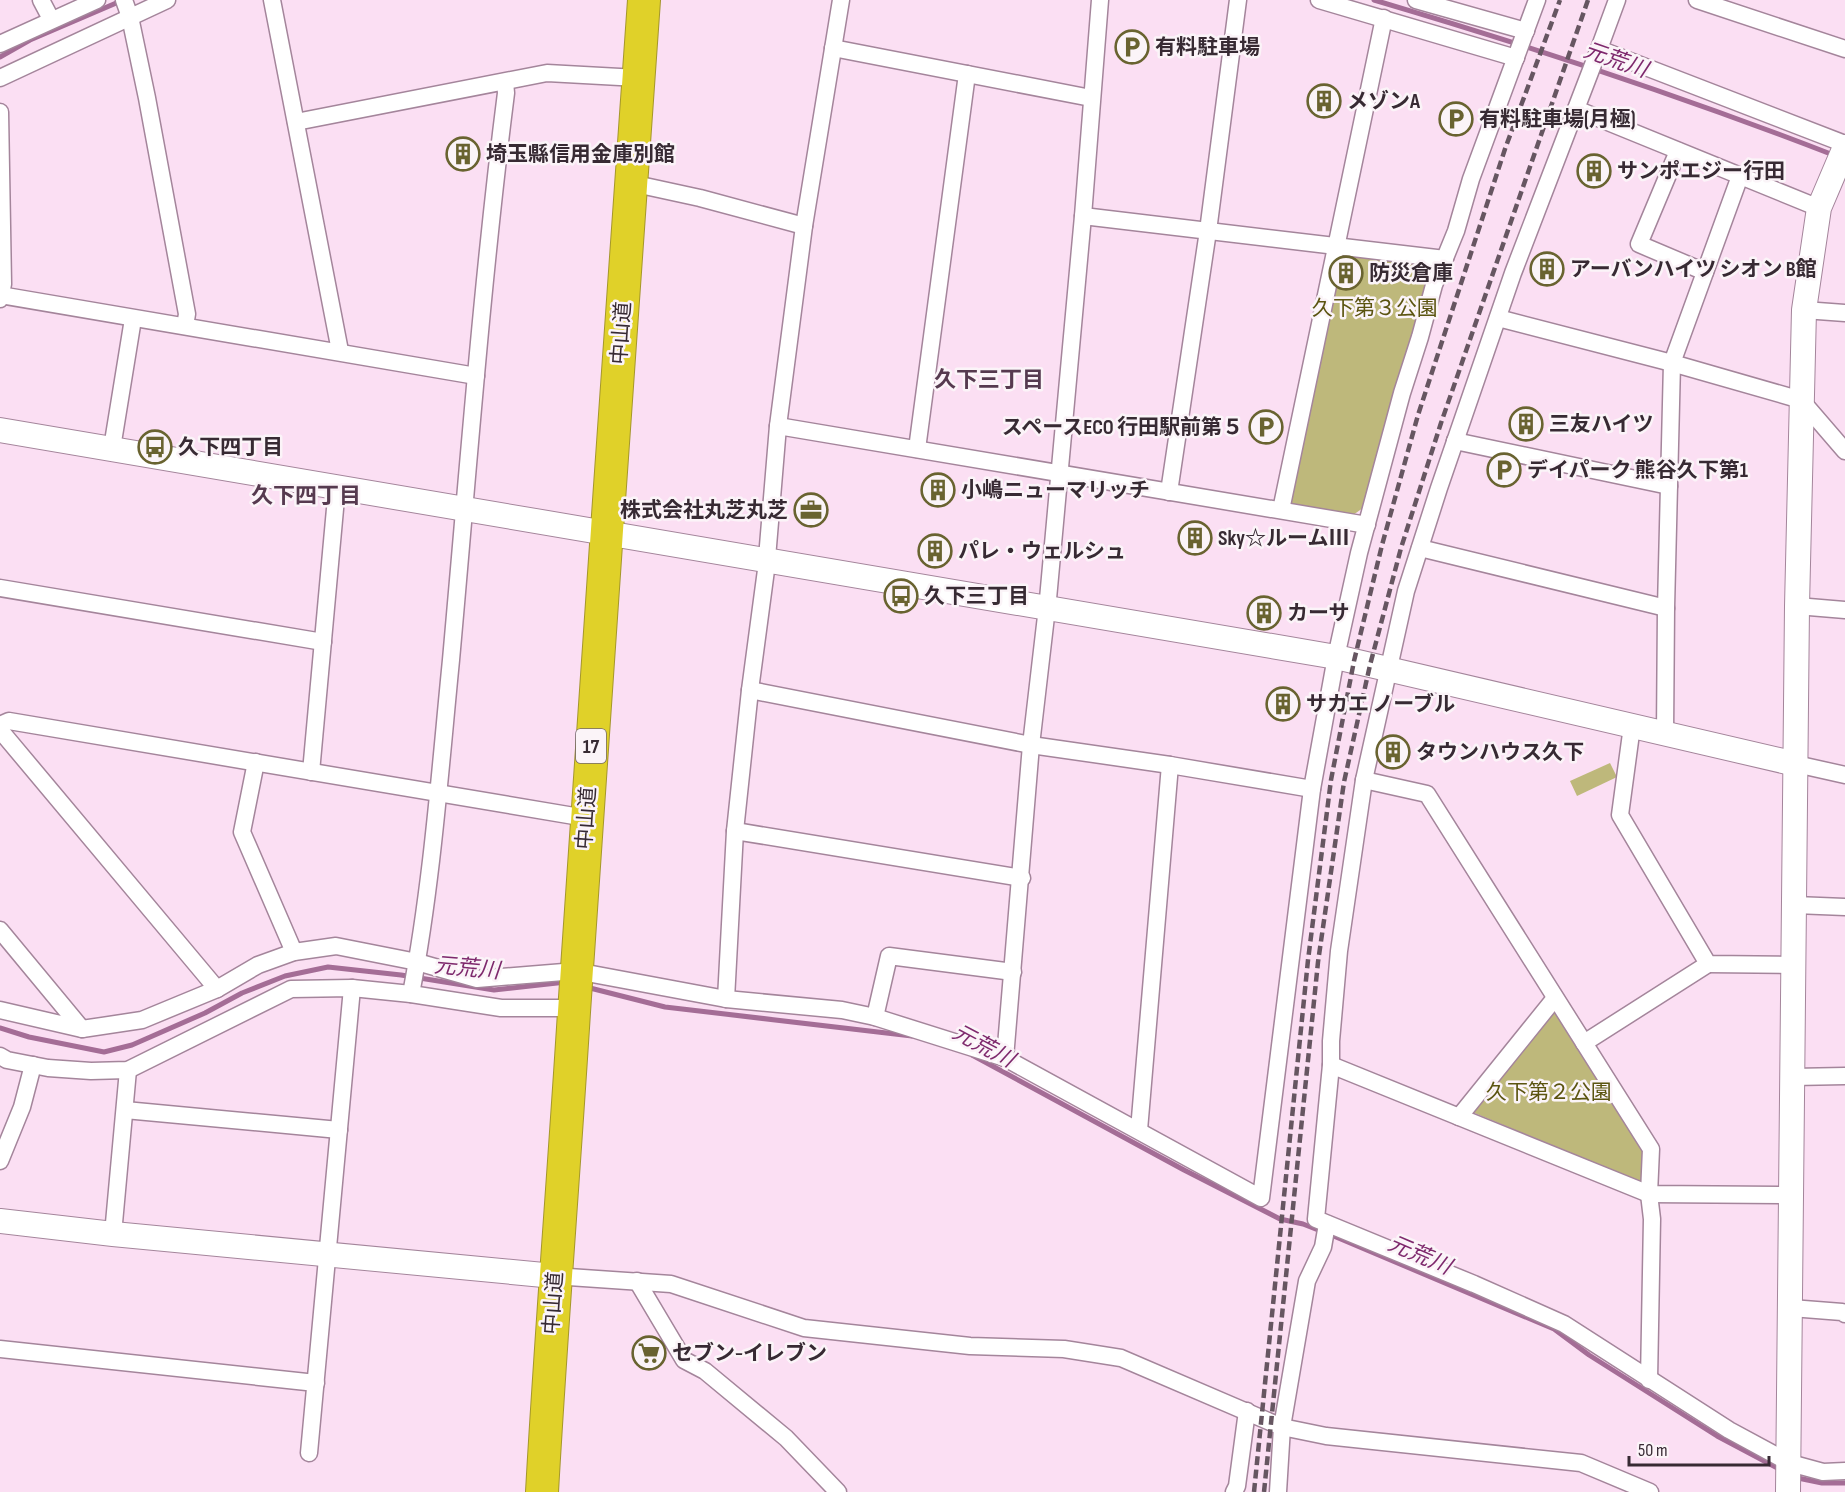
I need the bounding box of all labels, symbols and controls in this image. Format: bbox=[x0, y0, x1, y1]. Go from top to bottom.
parking icon: 有料駐車場 bbox=[1114, 29, 1150, 65]
place label: 有料駐車場 bbox=[1155, 35, 1260, 60]
water label: 元荒川 bbox=[1580, 37, 1653, 85]
building icon: メゾンA bbox=[1306, 83, 1342, 119]
place label: メゾンA bbox=[1347, 89, 1421, 114]
parking icon: 有料駐車場(月極) bbox=[1438, 101, 1474, 137]
place label: 有料駐車場(月極) bbox=[1479, 107, 1636, 132]
building icon: 埼玉縣信用金庫別館 bbox=[445, 136, 481, 172]
place label: 埼玉縣信用金庫別館 bbox=[486, 142, 675, 167]
building icon: サンポエジー行田 bbox=[1576, 153, 1612, 189]
place label: サンポエジー行田 bbox=[1617, 159, 1785, 184]
building icon: アーバンハイツ シオン B館 bbox=[1529, 251, 1565, 287]
building icon: 防災倉庫 bbox=[1328, 255, 1364, 291]
place label: アーバンハイツ シオン B館 bbox=[1570, 257, 1817, 282]
place label: 防災倉庫 bbox=[1369, 261, 1453, 286]
park label: 久下第３公園 bbox=[1312, 296, 1438, 321]
street label: 中山道 bbox=[607, 301, 636, 365]
district label: 久下三丁目 bbox=[934, 367, 1044, 394]
building icon: 三友ハイツ bbox=[1508, 406, 1544, 442]
parking icon: スペースECO 行田駅前第５ bbox=[1248, 409, 1284, 445]
place label: 三友ハイツ bbox=[1549, 412, 1654, 437]
place label: スペースECO 行田駅前第５ bbox=[1002, 415, 1243, 440]
bus stop icon: 久下四丁目 bbox=[137, 429, 173, 465]
place label: 久下四丁目 bbox=[178, 435, 283, 460]
parking icon: デイパーク 熊谷久下第1 bbox=[1486, 452, 1522, 488]
place label: デイパーク 熊谷久下第1 bbox=[1527, 458, 1748, 483]
building icon: 小嶋ニューマリッチ bbox=[920, 472, 956, 508]
place label: 小嶋ニューマリッチ bbox=[961, 478, 1150, 503]
district label: 久下四丁目 bbox=[251, 483, 361, 510]
office icon: 株式会社丸芝丸芝 bbox=[793, 492, 829, 528]
place label: 株式会社丸芝丸芝 bbox=[620, 498, 788, 523]
building icon: Sky☆ルームⅢ bbox=[1177, 520, 1213, 556]
place label: Sky☆ルームⅢ bbox=[1218, 526, 1349, 551]
building icon: パレ・ウェルシュ bbox=[917, 533, 953, 569]
place label: パレ・ウェルシュ bbox=[958, 539, 1126, 564]
bus stop icon: 久下三丁目 bbox=[883, 578, 919, 614]
place label: 久下三丁目 bbox=[924, 584, 1029, 609]
building icon: カーサ bbox=[1246, 595, 1282, 631]
place label: カーサ bbox=[1287, 601, 1350, 626]
building icon: サカエ ノーブル bbox=[1265, 686, 1301, 722]
place label: サカエ ノーブル bbox=[1306, 692, 1455, 717]
road number: 17 bbox=[576, 729, 606, 763]
building icon: タウンハウス久下 bbox=[1375, 734, 1411, 770]
place label: タウンハウス久下 bbox=[1416, 740, 1584, 765]
street label: 中山道 bbox=[572, 786, 601, 850]
water label: 元荒川 bbox=[433, 952, 503, 985]
water label: 元荒川 bbox=[948, 1019, 1021, 1075]
park label: 久下第２公園 bbox=[1486, 1080, 1612, 1105]
water label: 元荒川 bbox=[1384, 1230, 1457, 1281]
street label: 中山道 bbox=[539, 1271, 568, 1335]
supermarket icon: セブン-イレブン bbox=[631, 1335, 667, 1371]
place label: セブン-イレブン bbox=[672, 1341, 827, 1366]
scale bar bbox=[1629, 1429, 1768, 1467]
text: 50 m bbox=[1638, 1440, 1668, 1461]

